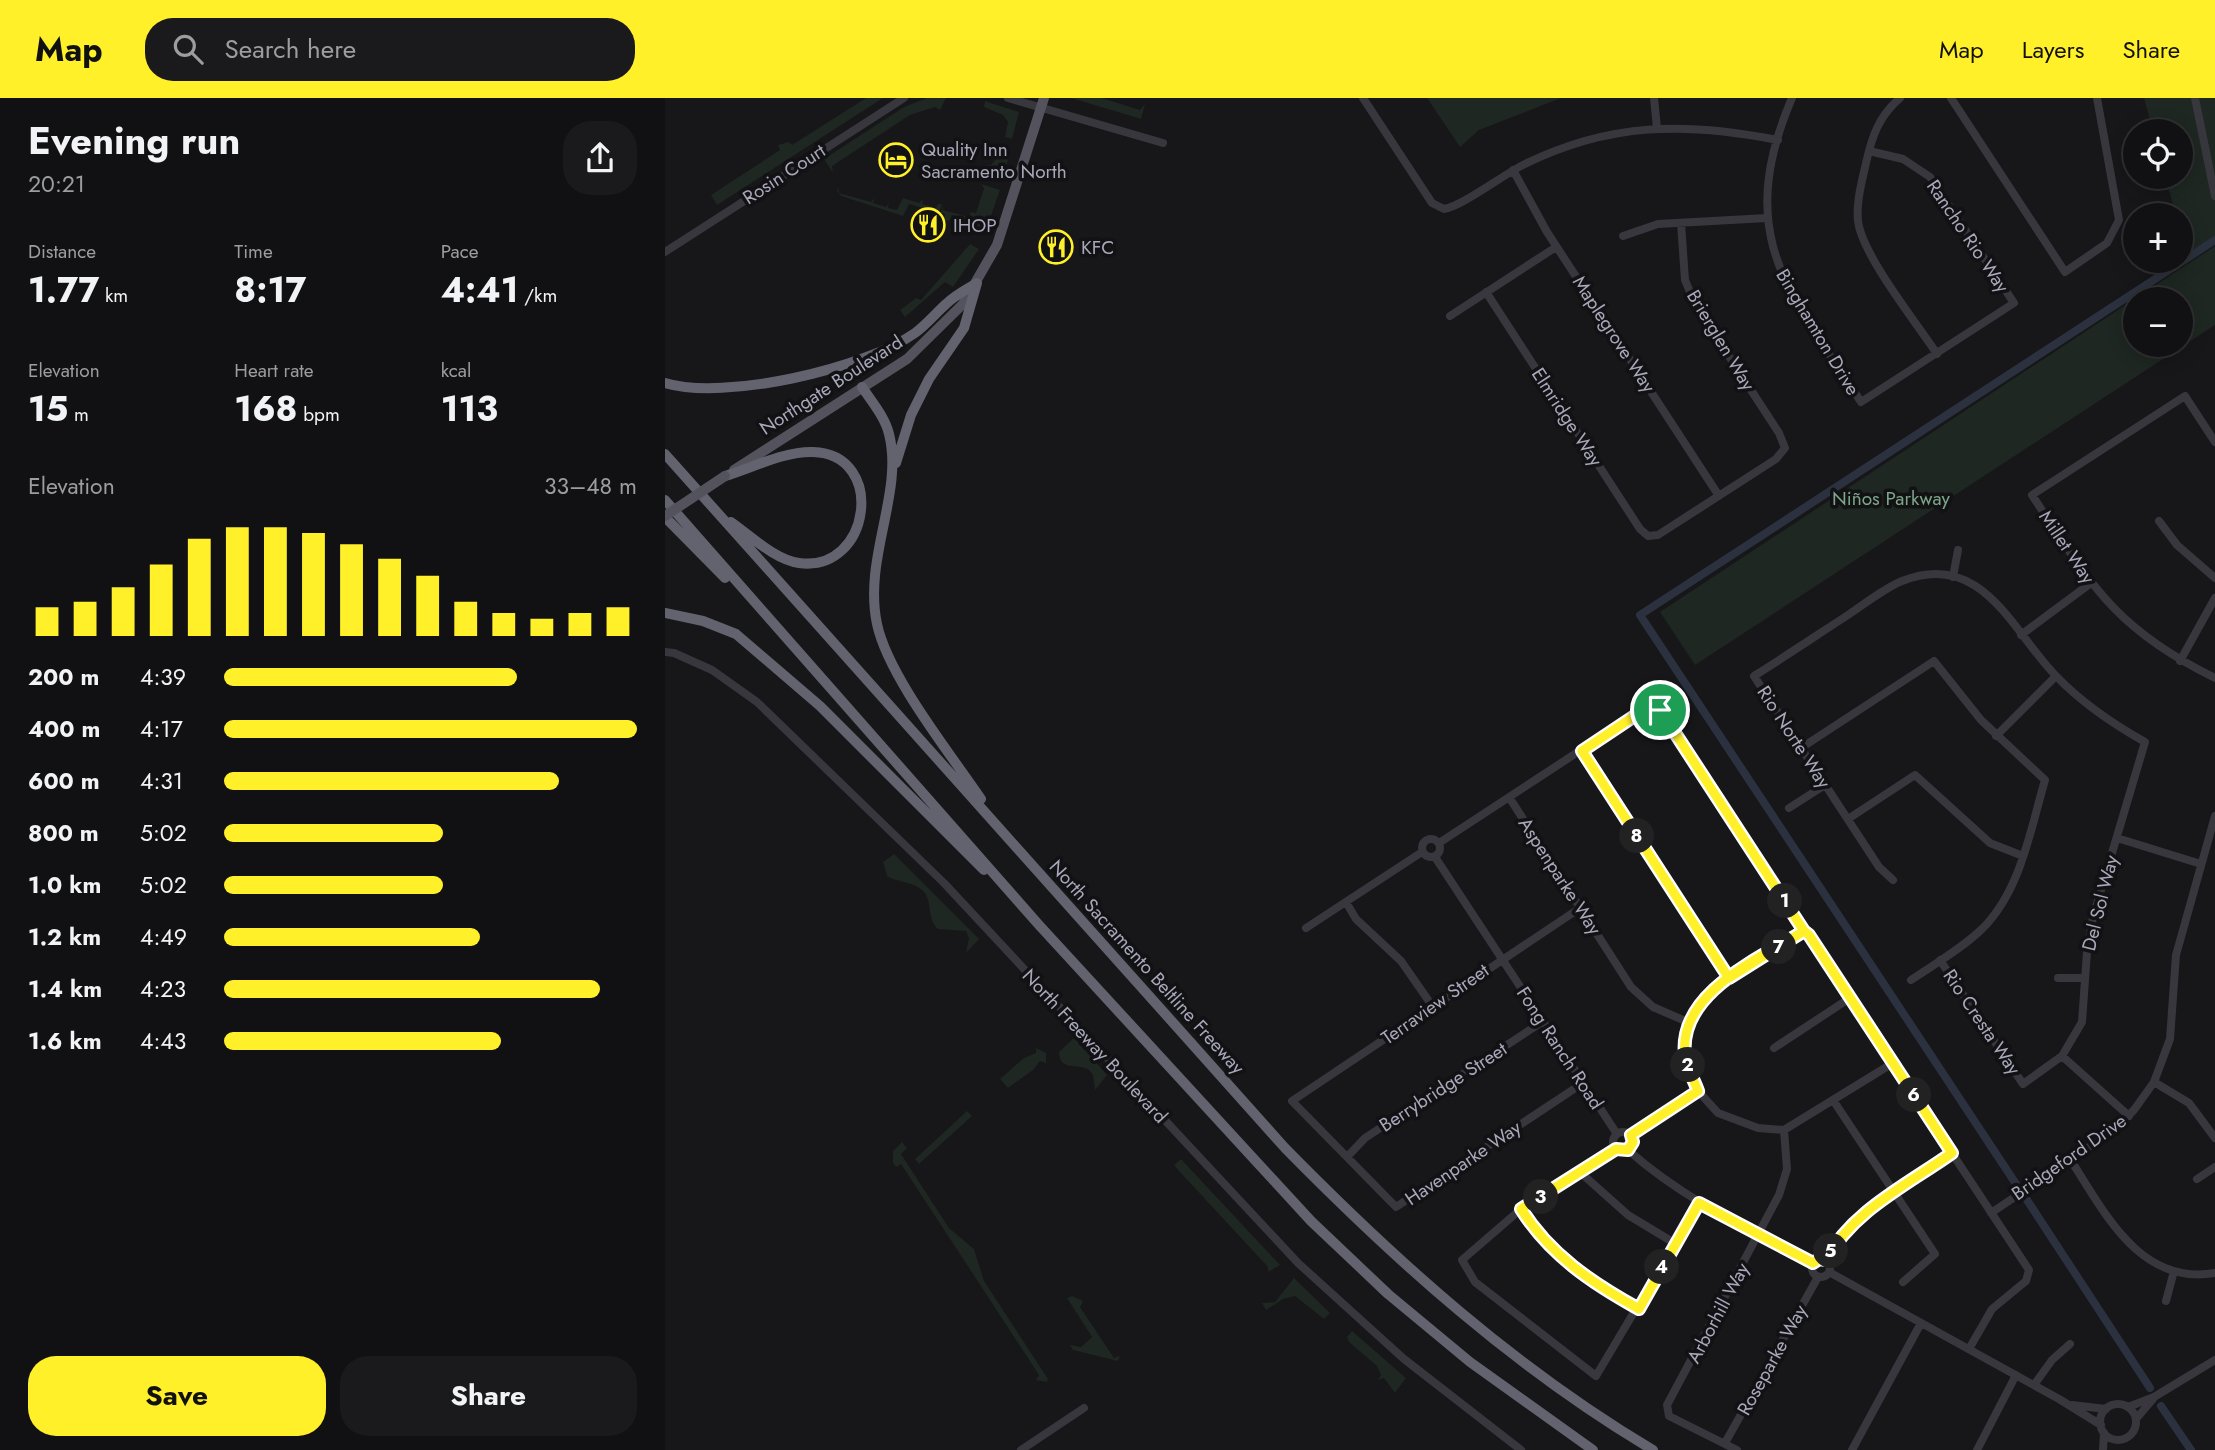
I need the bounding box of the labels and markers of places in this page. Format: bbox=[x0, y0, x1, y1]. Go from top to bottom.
place label: Quality Inn Sacramento North bbox=[921, 136, 1067, 185]
hotel icon: Quality Inn Sacramento North bbox=[877, 141, 915, 179]
restaurant icon: IHOP bbox=[909, 206, 947, 244]
place label: IHOP bbox=[953, 212, 997, 239]
restaurant icon: KFC bbox=[1037, 228, 1075, 266]
place label: KFC bbox=[1081, 234, 1114, 261]
pin bbox=[1630, 680, 1690, 740]
pin: 8 bbox=[1619, 818, 1655, 854]
pin: 1 bbox=[1767, 884, 1803, 918]
pin: 7 bbox=[1761, 930, 1797, 964]
pin: 2 bbox=[1671, 1048, 1705, 1082]
pin: 6 bbox=[1897, 1077, 1931, 1112]
pin: 3 bbox=[1523, 1180, 1559, 1214]
pin: 5 bbox=[1813, 1234, 1849, 1268]
pin: 4 bbox=[1644, 1250, 1679, 1284]

